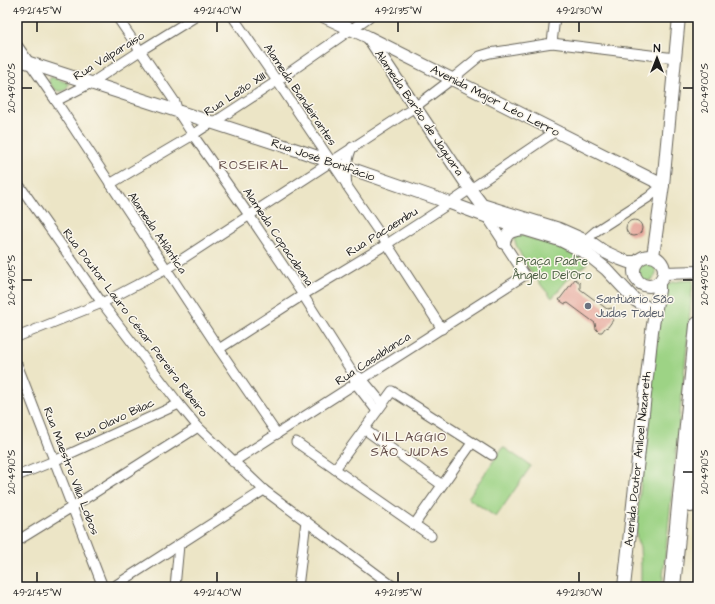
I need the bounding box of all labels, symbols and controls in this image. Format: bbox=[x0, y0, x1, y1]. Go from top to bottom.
text: 49°21'45"W bbox=[13, 4, 62, 18]
text: 49°21'40"W bbox=[193, 4, 242, 18]
text: 49°21'35"W bbox=[374, 4, 422, 18]
text: 49°21'30"W bbox=[556, 4, 603, 18]
street label: Rua Valparaiso bbox=[70, 27, 148, 85]
north arrow bbox=[637, 38, 677, 78]
street label: Alameda Bandeirantes bbox=[259, 41, 341, 149]
text: N bbox=[654, 41, 661, 56]
street label: Alameda Barão de Jaguara bbox=[370, 47, 468, 180]
street label: Avenida Major Léo Lerro bbox=[428, 61, 563, 141]
text: 20°49'00"S bbox=[5, 63, 19, 113]
text: 20°49'00"S bbox=[698, 63, 712, 113]
street label: Rua Leão XIII bbox=[201, 68, 269, 120]
street label: Rua José Bonifácio bbox=[269, 134, 377, 186]
district label: ROSEIRAL bbox=[219, 156, 289, 174]
street label: Alameda Copacabana bbox=[239, 184, 317, 290]
street label: Alameda Atlântica bbox=[123, 189, 191, 277]
street label: Rua Pacaembu bbox=[343, 203, 421, 261]
street label: Rua Doutor Lauro César Pereira Ribeiro bbox=[58, 225, 212, 421]
park label: Praça Padre Ângelo Del'Oro bbox=[512, 253, 592, 285]
text: 20°49'05"S bbox=[5, 254, 19, 305]
text: 20°49'05"S bbox=[698, 254, 712, 305]
place label: Santuário São Judas Tadeu bbox=[596, 291, 674, 322]
marker: Santuário São Judas Tadeu bbox=[583, 301, 593, 311]
street label: Rua Casablanca bbox=[332, 328, 414, 390]
street label: Avenida Doutor Aniloel Nazareth bbox=[620, 371, 656, 547]
street label: Rua Olavo Bilac bbox=[73, 394, 158, 446]
street label: Rua Maestro Villa Lobos bbox=[39, 405, 103, 537]
district label: VILLAGGIO SÃO JUDAS bbox=[371, 428, 449, 461]
text: 20°49'10"S bbox=[5, 449, 19, 494]
text: 20°49'10"S bbox=[698, 449, 712, 494]
text: 49°21'45"W bbox=[13, 586, 62, 600]
text: 49°21'40"W bbox=[193, 586, 242, 600]
text: 49°21'35"W bbox=[374, 586, 422, 600]
text: 49°21'30"W bbox=[556, 586, 603, 600]

